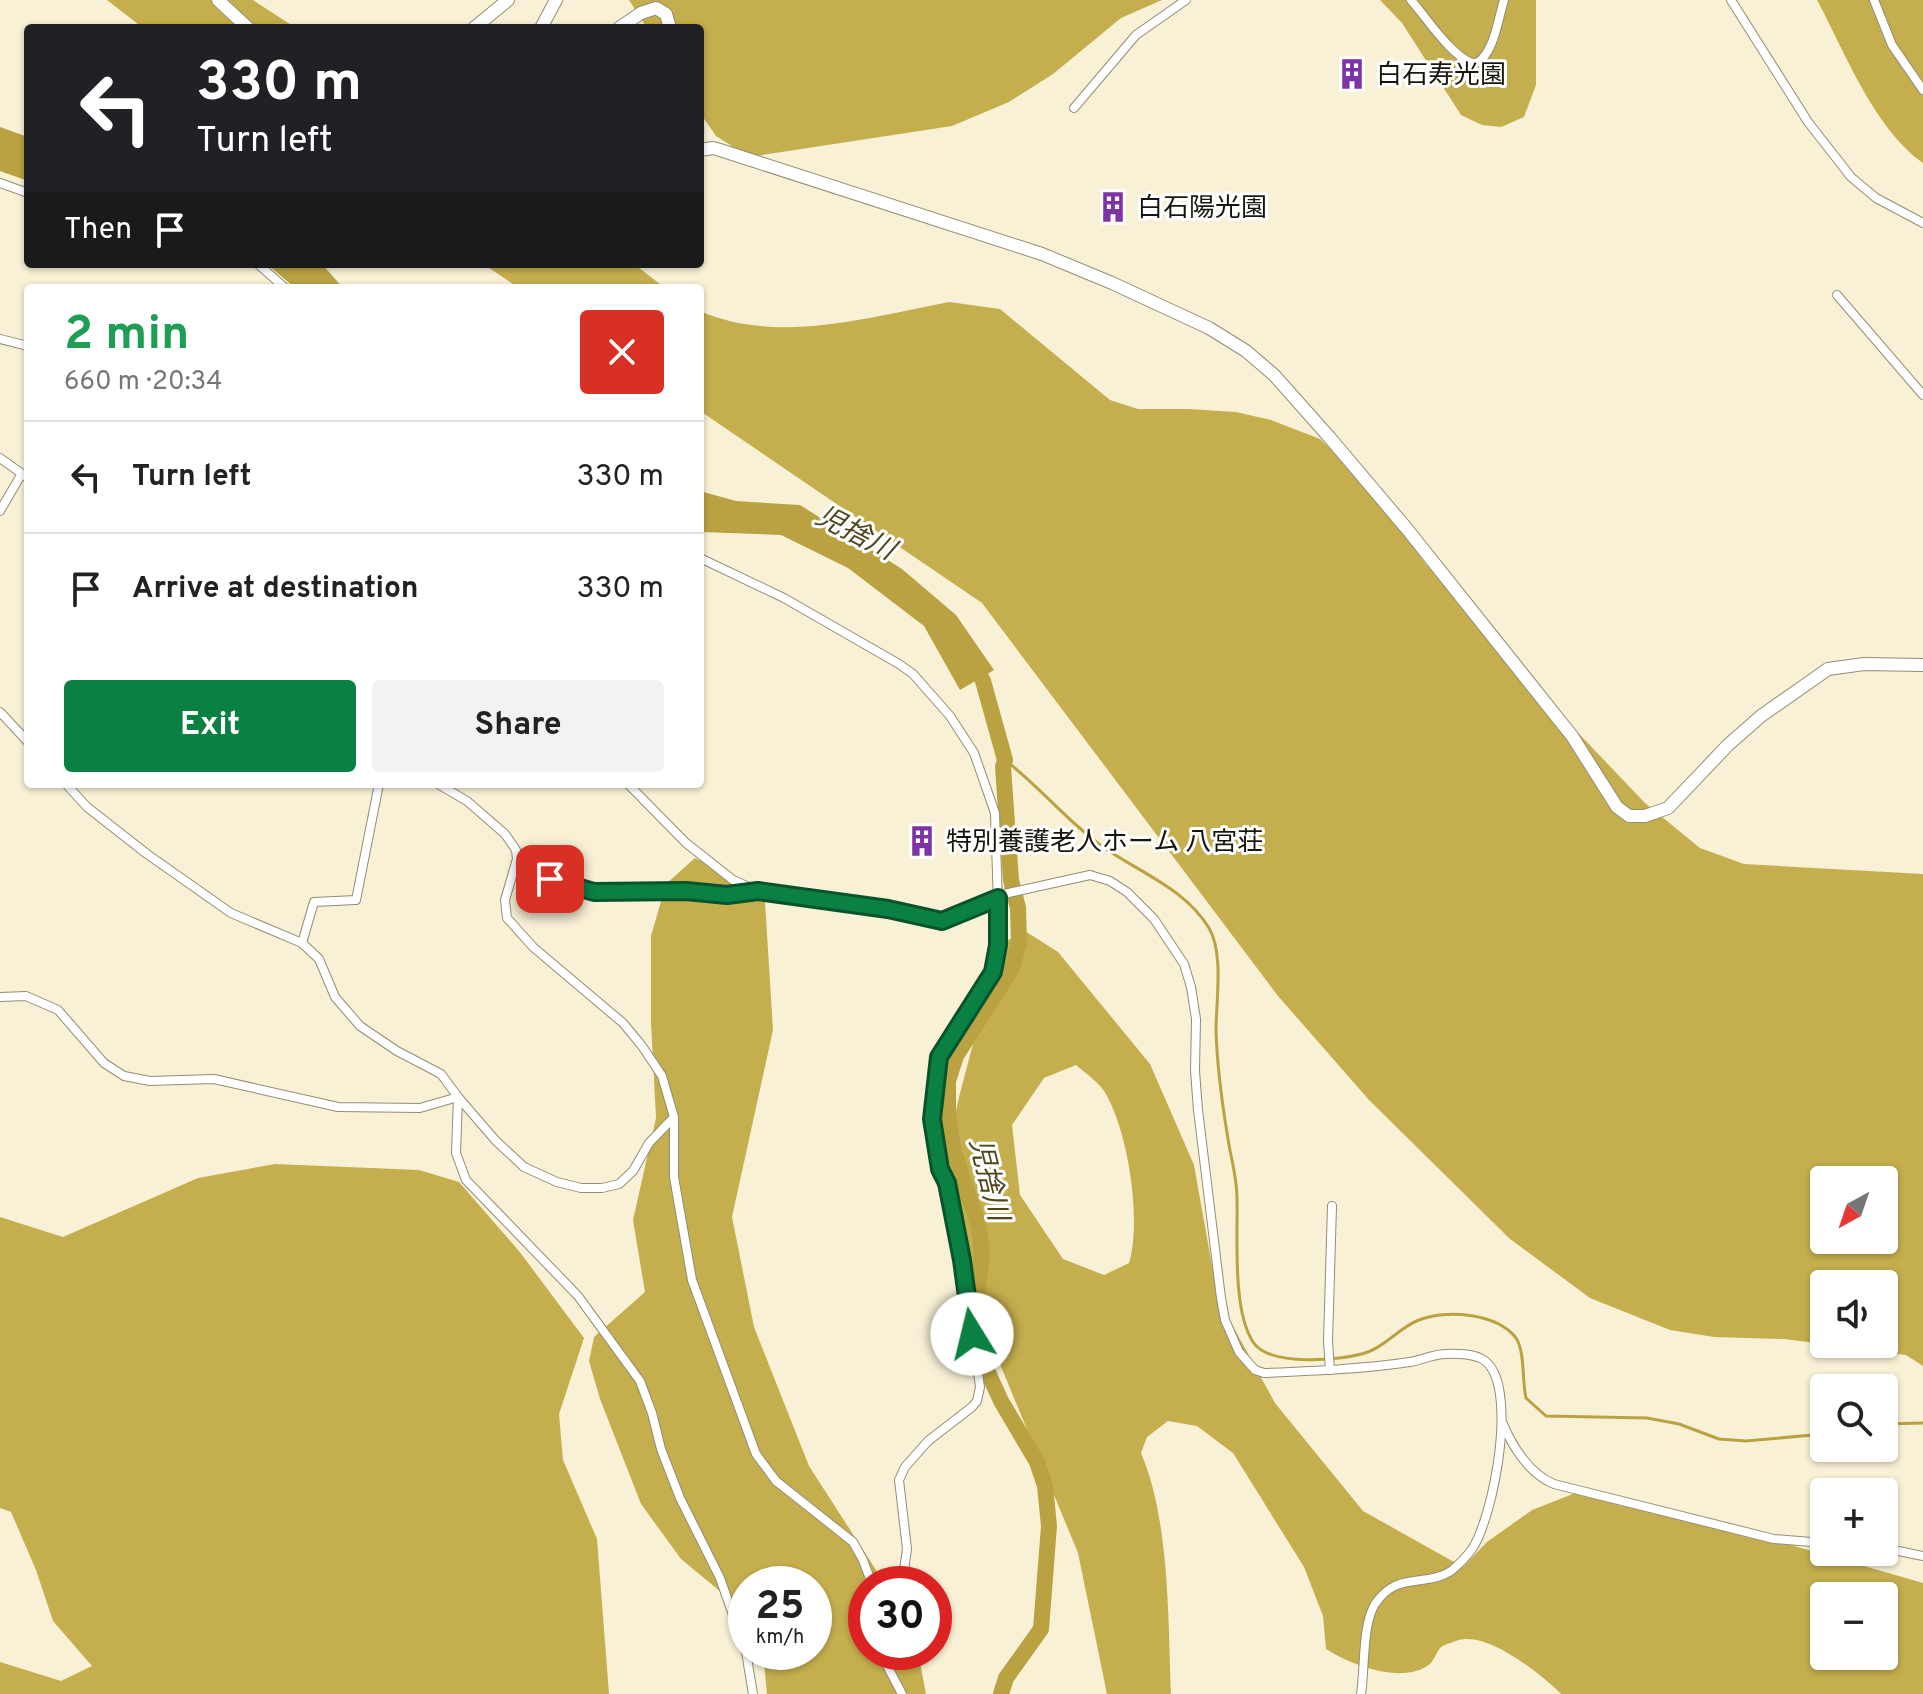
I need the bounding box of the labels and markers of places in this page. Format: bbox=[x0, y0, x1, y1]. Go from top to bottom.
building icon: 白石寿光園 bbox=[1335, 57, 1369, 91]
place label: 白石寿光園 bbox=[1376, 60, 1506, 93]
building icon: 白石陽光園 bbox=[1096, 190, 1130, 224]
place label: 白石陽光園 bbox=[1137, 193, 1267, 226]
building icon: 特別養護老人ホーム 八宮荘 bbox=[905, 824, 939, 858]
place label: 特別養護老人ホーム 八宮荘 bbox=[946, 827, 1263, 860]
pin bbox=[516, 845, 584, 913]

